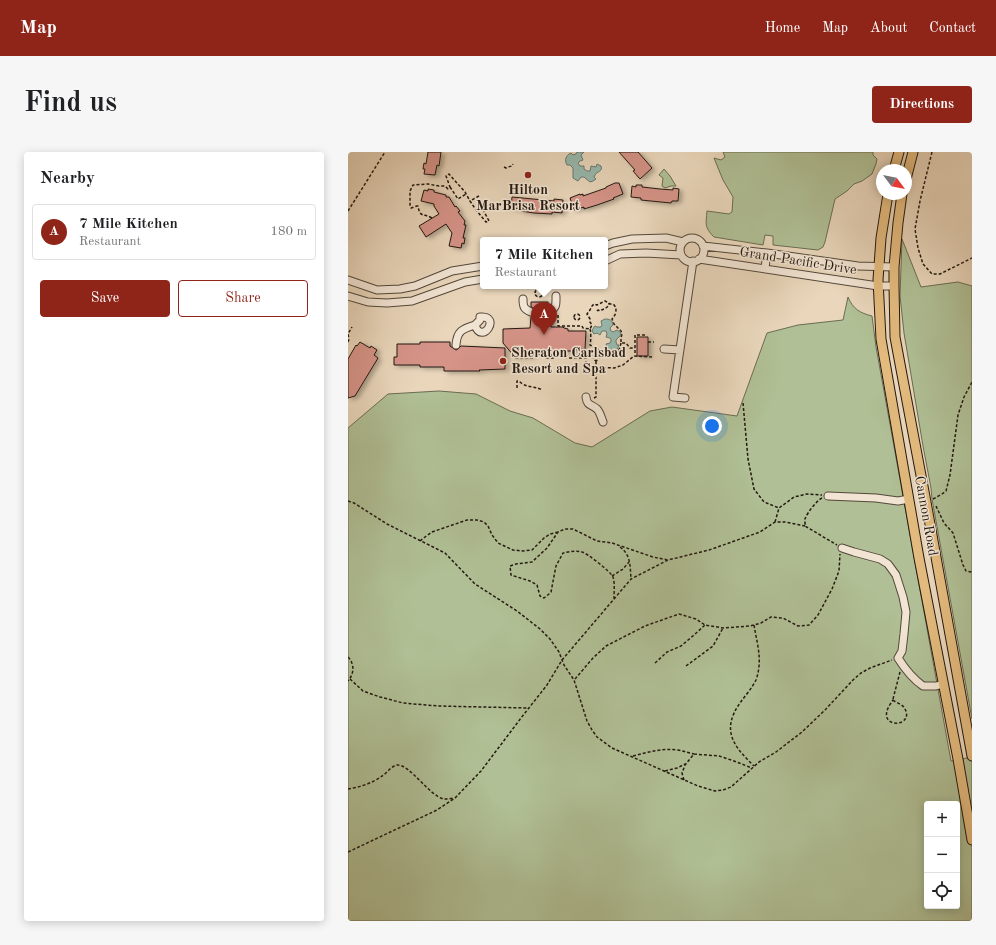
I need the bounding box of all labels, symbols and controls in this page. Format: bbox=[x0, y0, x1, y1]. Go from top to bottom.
text: Map bbox=[20, 19, 57, 38]
text: Home bbox=[765, 21, 800, 35]
text: Map bbox=[822, 21, 848, 35]
text: About bbox=[870, 21, 907, 35]
text: Contact bbox=[929, 21, 976, 35]
button: Directions bbox=[872, 86, 972, 123]
text: Find us bbox=[24, 90, 117, 118]
north arrow bbox=[876, 164, 912, 200]
text: Nearby bbox=[40, 170, 95, 187]
marker: Hilton MarBrisa Resort bbox=[523, 170, 533, 180]
place label: Hilton MarBrisa Resort bbox=[476, 183, 580, 213]
text: 7 Mile Kitchen bbox=[79, 217, 178, 232]
text: A bbox=[49, 225, 59, 238]
text: 180 m bbox=[270, 225, 307, 238]
text: Restaurant bbox=[79, 235, 141, 248]
popup bbox=[480, 237, 608, 289]
street label: Grand Pacific Drive bbox=[738, 245, 858, 277]
text: 7 Mile Kitchen bbox=[495, 248, 593, 263]
text: Restaurant bbox=[495, 266, 557, 279]
button: Save bbox=[40, 280, 170, 317]
button: Share bbox=[178, 280, 308, 317]
pin: A bbox=[531, 302, 557, 335]
place label: Sheraton Carlsbad Resort and Spa bbox=[511, 346, 626, 376]
marker: Sheraton Carlsbad Resort and Spa bbox=[498, 356, 508, 366]
your location bbox=[702, 416, 722, 436]
street label: Cannon Road bbox=[912, 475, 940, 557]
map controls bbox=[924, 801, 960, 909]
button: + bbox=[924, 801, 960, 837]
button: − bbox=[924, 837, 960, 873]
button: locate bbox=[924, 873, 960, 909]

